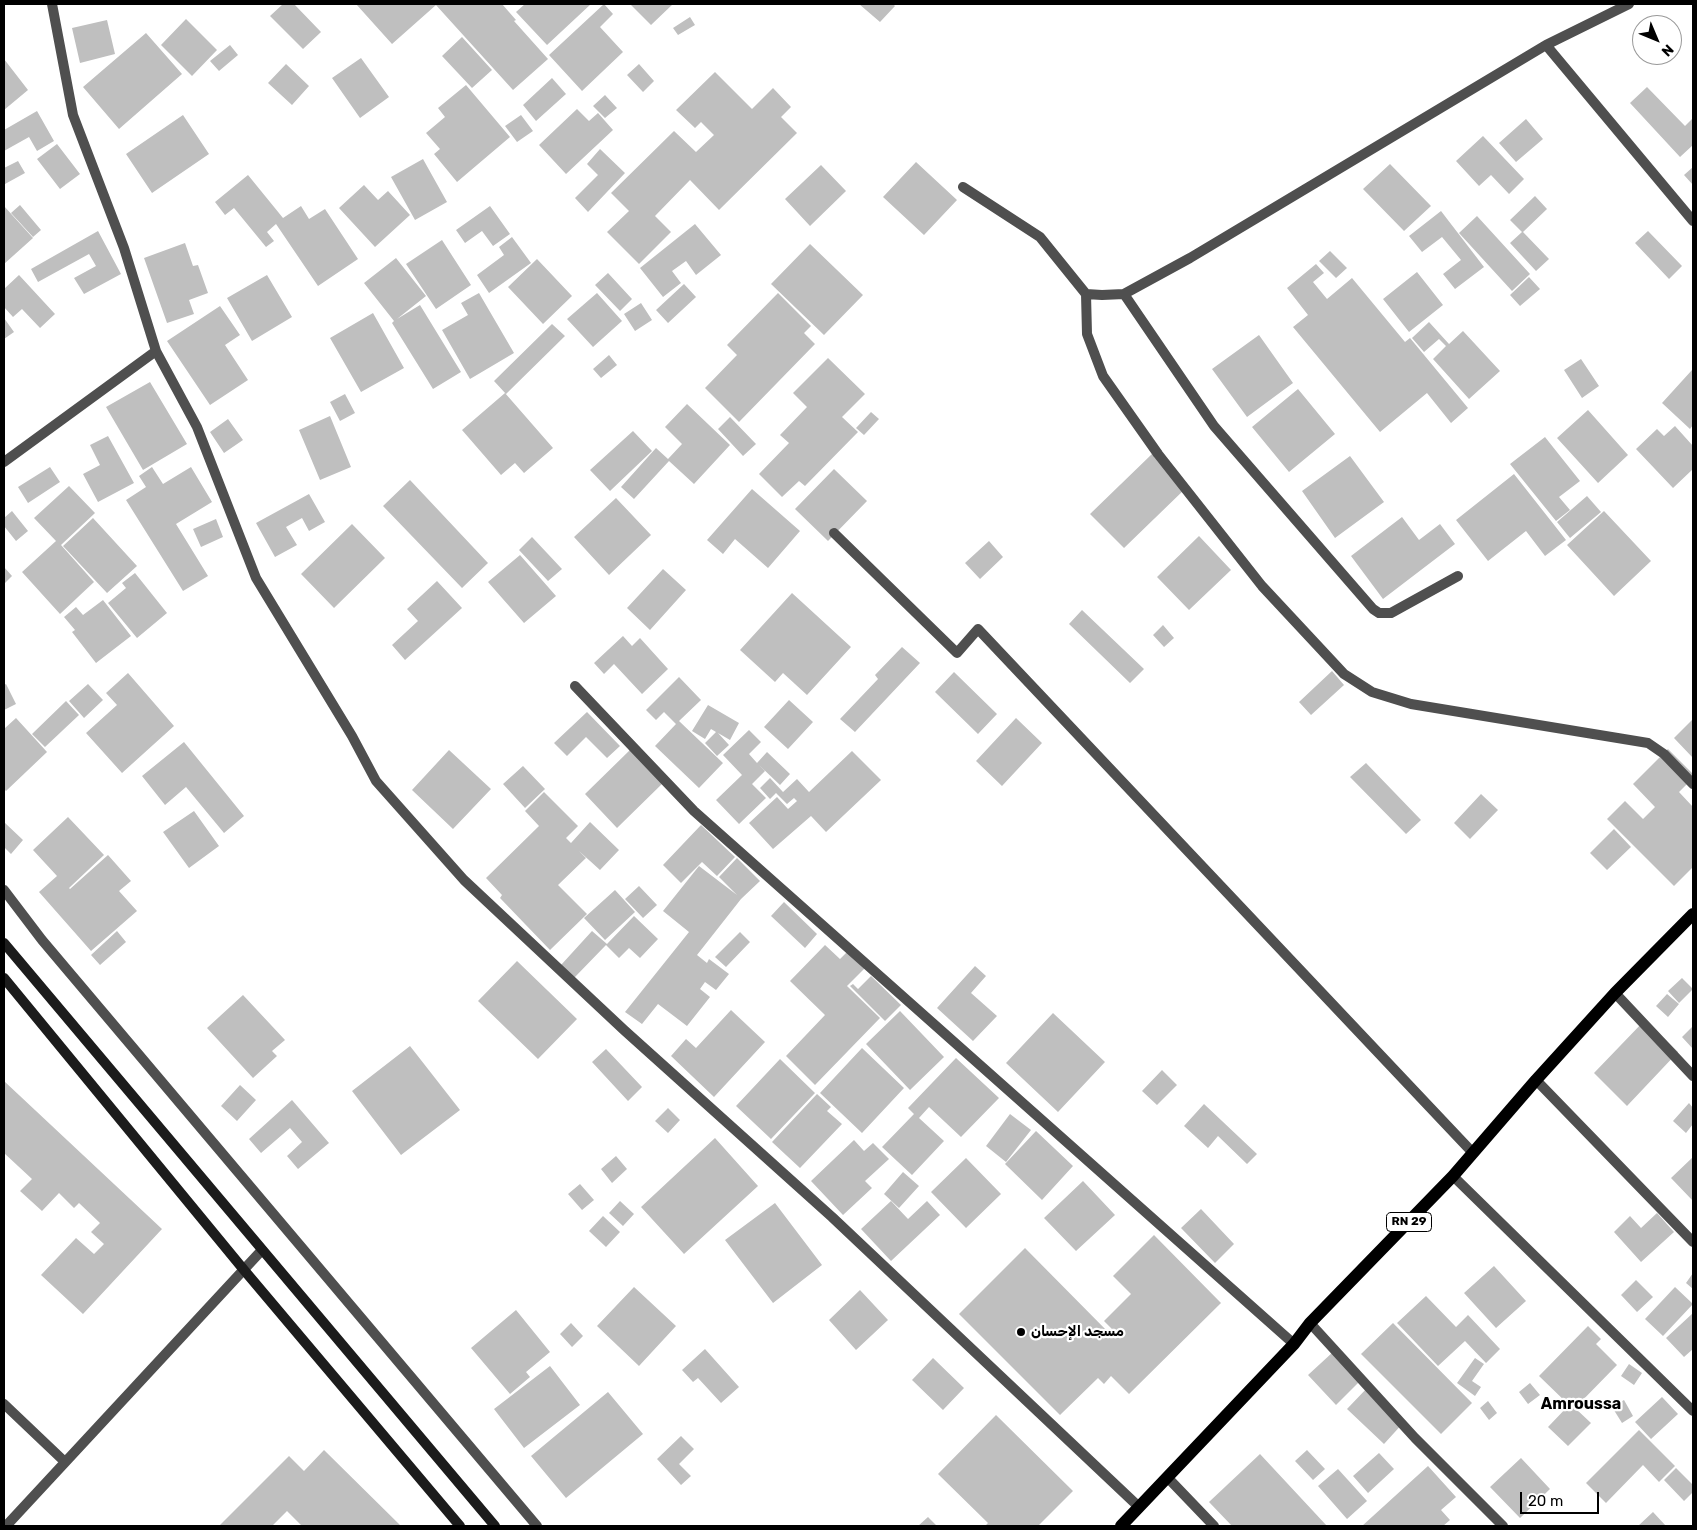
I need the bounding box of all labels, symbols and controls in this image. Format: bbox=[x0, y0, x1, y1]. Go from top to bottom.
north arrow bbox=[1632, 15, 1682, 65]
text: N bbox=[1658, 41, 1677, 60]
road number: RN 29 bbox=[1386, 1212, 1432, 1232]
place label: مسجد الإحسان bbox=[1031, 1324, 1124, 1340]
marker: مسجد الإحسان bbox=[1015, 1326, 1027, 1338]
district label: Amroussa bbox=[1541, 1394, 1621, 1414]
scale bar bbox=[1522, 1482, 1601, 1514]
text: 20 m bbox=[1528, 1492, 1563, 1510]

